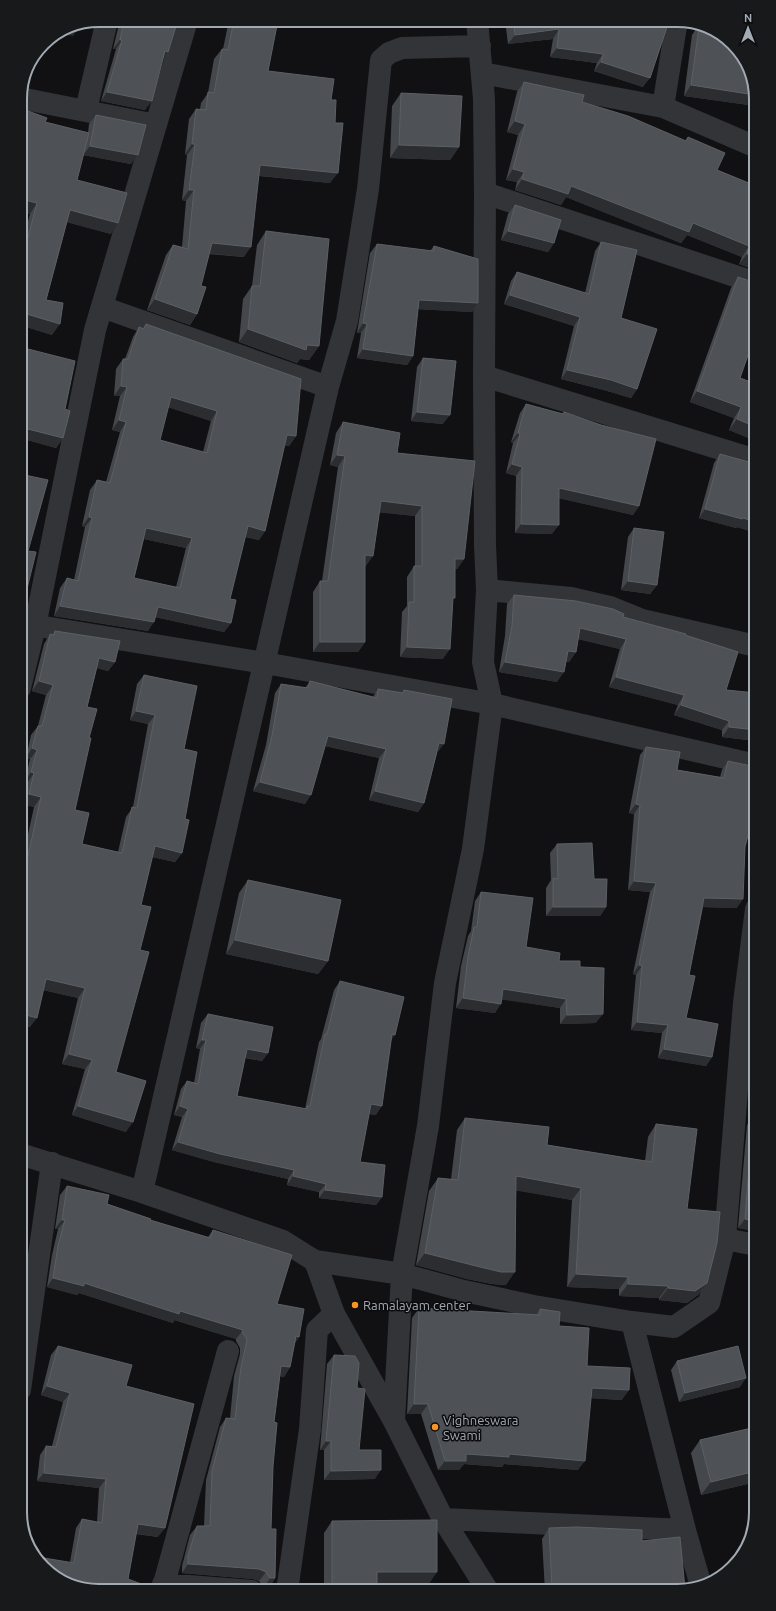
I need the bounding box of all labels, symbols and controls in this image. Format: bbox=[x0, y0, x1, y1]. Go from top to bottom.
north arrow bbox=[728, 8, 768, 48]
text: N bbox=[744, 12, 752, 24]
place label: Ramalayam center bbox=[363, 1298, 471, 1312]
marker: Ramalayam center bbox=[350, 1300, 360, 1310]
place label: Vighneswara Swami bbox=[443, 1413, 518, 1442]
marker: Vighneswara Swami bbox=[430, 1422, 440, 1432]

